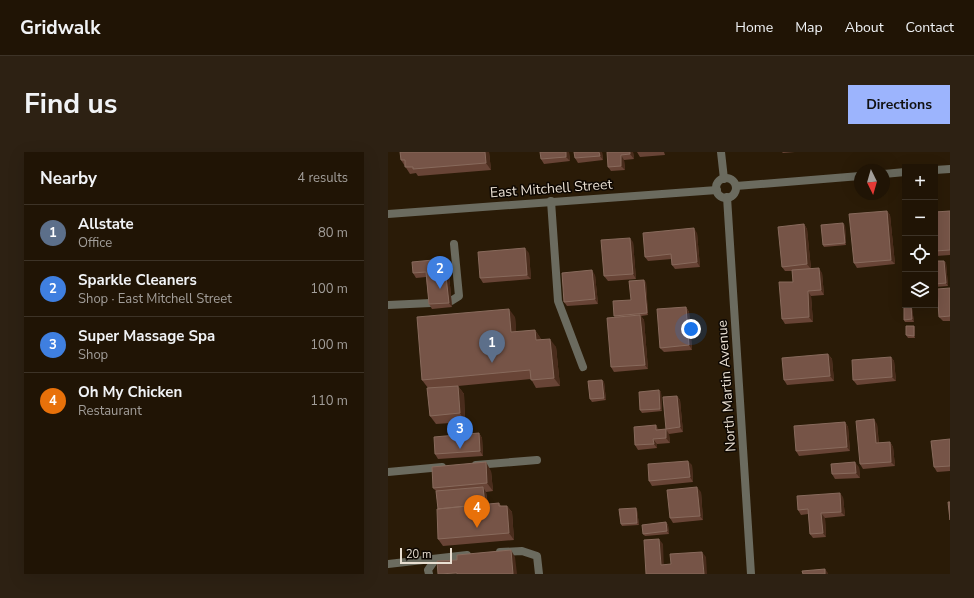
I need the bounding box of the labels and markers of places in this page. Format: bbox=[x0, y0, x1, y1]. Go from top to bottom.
pin: 2 bbox=[427, 256, 453, 289]
pin: 1 bbox=[479, 330, 505, 363]
pin: 3 bbox=[447, 416, 473, 449]
pin: 4 bbox=[464, 495, 490, 528]

